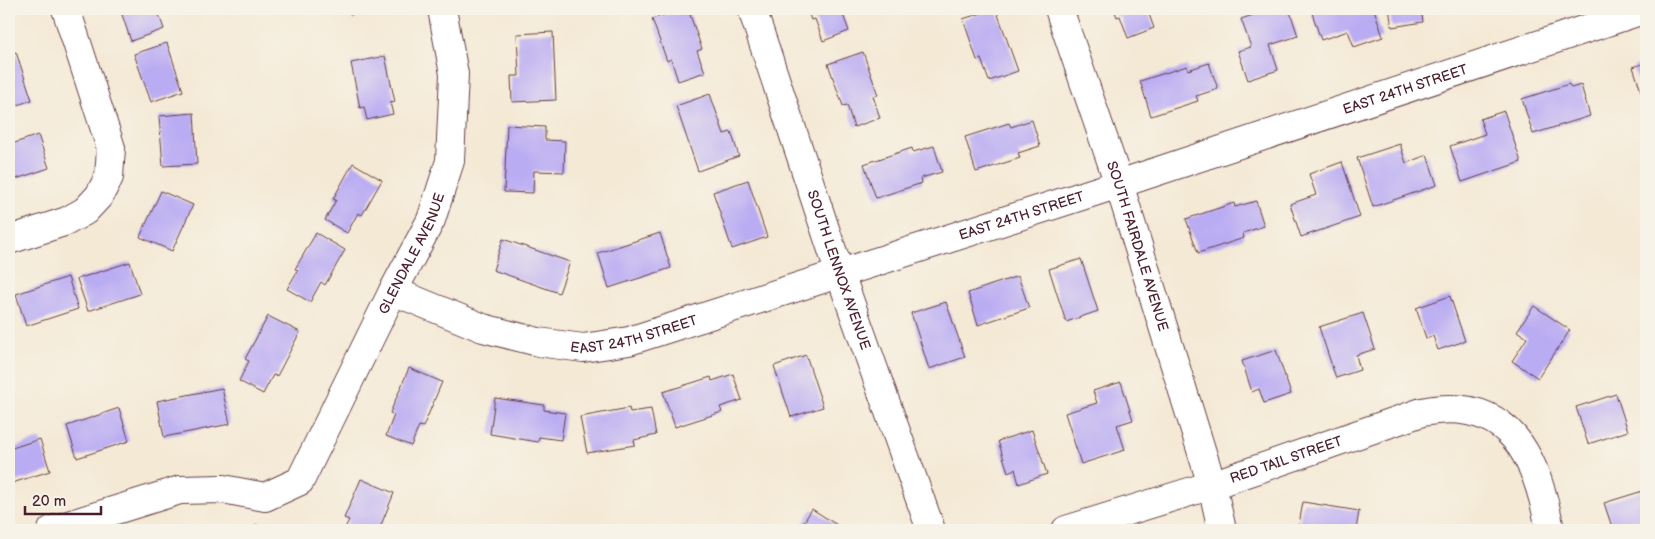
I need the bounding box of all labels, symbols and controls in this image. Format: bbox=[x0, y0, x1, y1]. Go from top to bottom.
street label: EAST 24TH STREET bbox=[1341, 61, 1470, 118]
street label: SOUTH FAIRDALE AVENUE bbox=[1103, 159, 1172, 333]
street label: SOUTH LENNOX AVENUE bbox=[804, 188, 874, 352]
street label: EAST 24TH STREET bbox=[957, 188, 1087, 244]
street label: GLENDALE AVENUE bbox=[375, 191, 448, 317]
street label: EAST 24TH STREET bbox=[569, 311, 700, 357]
street label: RED TAIL STREET bbox=[1228, 432, 1345, 487]
scale bar bbox=[25, 484, 101, 516]
text: 20 m bbox=[32, 492, 66, 511]

